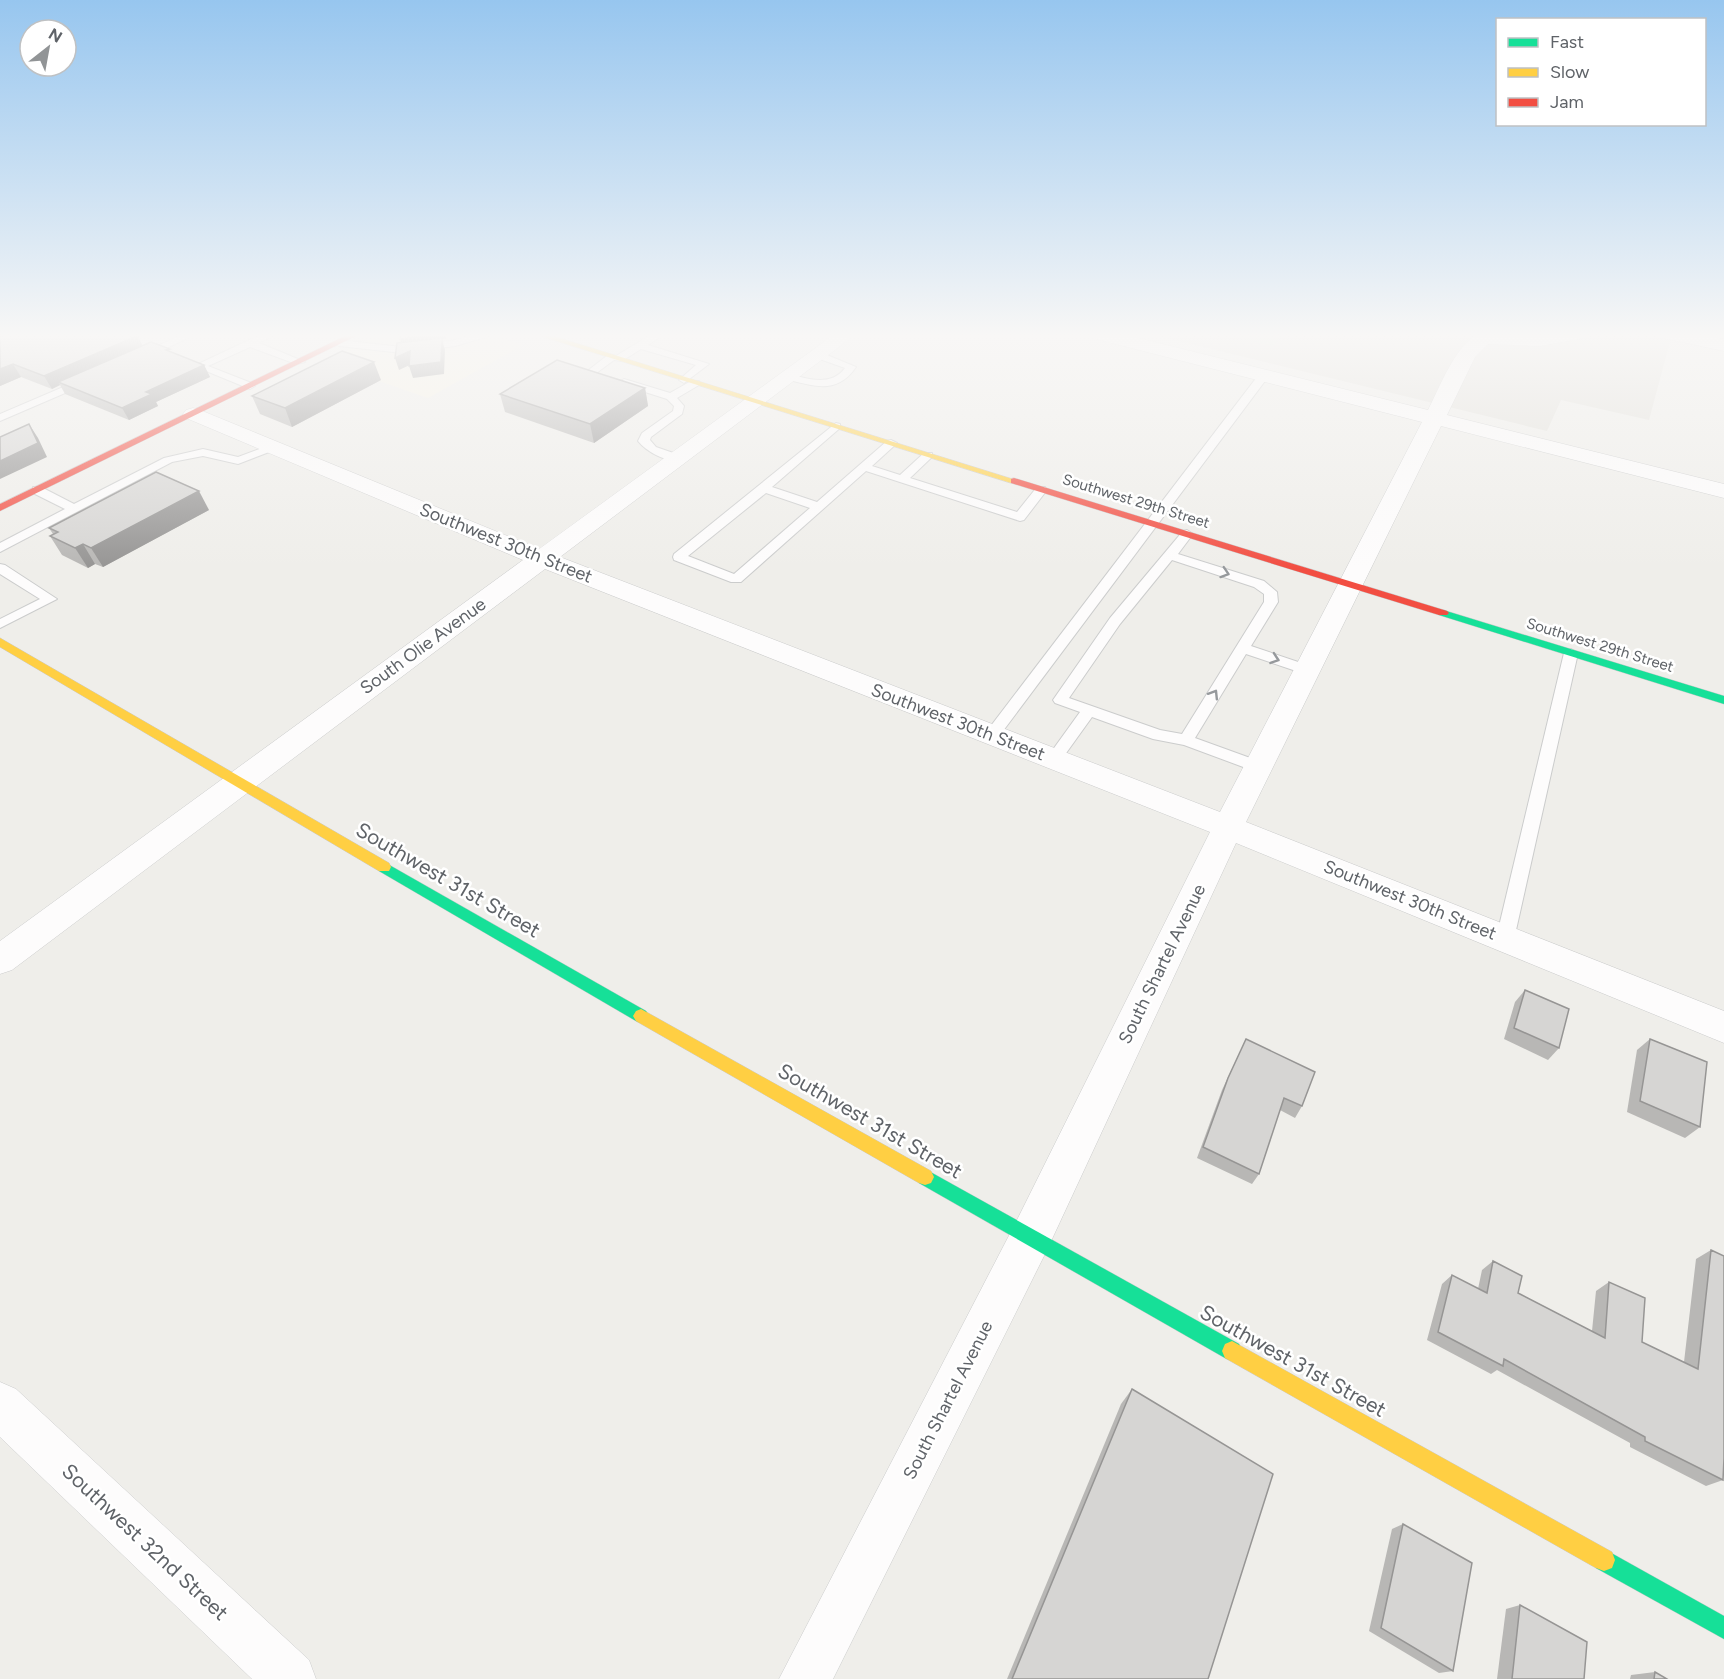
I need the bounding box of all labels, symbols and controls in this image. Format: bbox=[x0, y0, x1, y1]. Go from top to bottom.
north arrow bbox=[18, 18, 78, 78]
legend bbox=[1496, 18, 1706, 126]
text: N bbox=[45, 24, 66, 47]
text: Fast bbox=[1550, 31, 1584, 53]
text: Slow bbox=[1550, 61, 1589, 83]
text: Jam bbox=[1550, 91, 1584, 113]
street label: Southwest 29th Street bbox=[1060, 470, 1212, 532]
street label: Southwest 30th Street bbox=[416, 498, 596, 588]
one-way arrow bbox=[1219, 566, 1230, 579]
street label: South Olie Avenue bbox=[356, 593, 490, 699]
street label: Southwest 29th Street bbox=[1524, 614, 1676, 676]
one-way arrow bbox=[1269, 652, 1280, 665]
street label: Southwest 30th Street bbox=[868, 679, 1048, 765]
one-way arrow bbox=[1207, 690, 1219, 700]
street label: Southwest 31st Street bbox=[352, 817, 545, 943]
street label: Southwest 30th Street bbox=[1320, 855, 1500, 945]
street label: South Shartel Avenue bbox=[1114, 880, 1210, 1047]
street label: Southwest 31st Street bbox=[774, 1058, 967, 1184]
street label: Southwest 31st Street bbox=[1196, 1299, 1391, 1422]
street label: South Shartel Avenue bbox=[898, 1317, 998, 1483]
street label: Southwest 32nd Street bbox=[57, 1458, 234, 1625]

